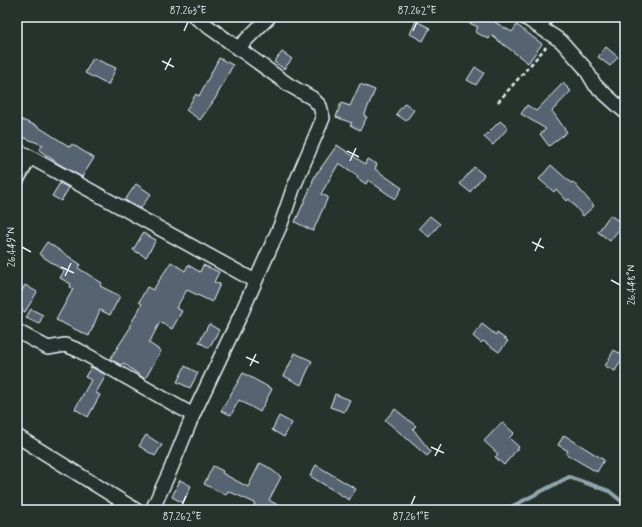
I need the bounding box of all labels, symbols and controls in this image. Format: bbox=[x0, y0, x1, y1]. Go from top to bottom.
text: 87.263°E bbox=[170, 4, 207, 18]
text: 87.262°E bbox=[398, 4, 436, 18]
text: 26.449°N bbox=[5, 227, 19, 267]
text: 26.448°N bbox=[625, 265, 639, 305]
text: 87.262°E bbox=[163, 510, 201, 524]
text: 87.261°E bbox=[393, 510, 429, 524]

